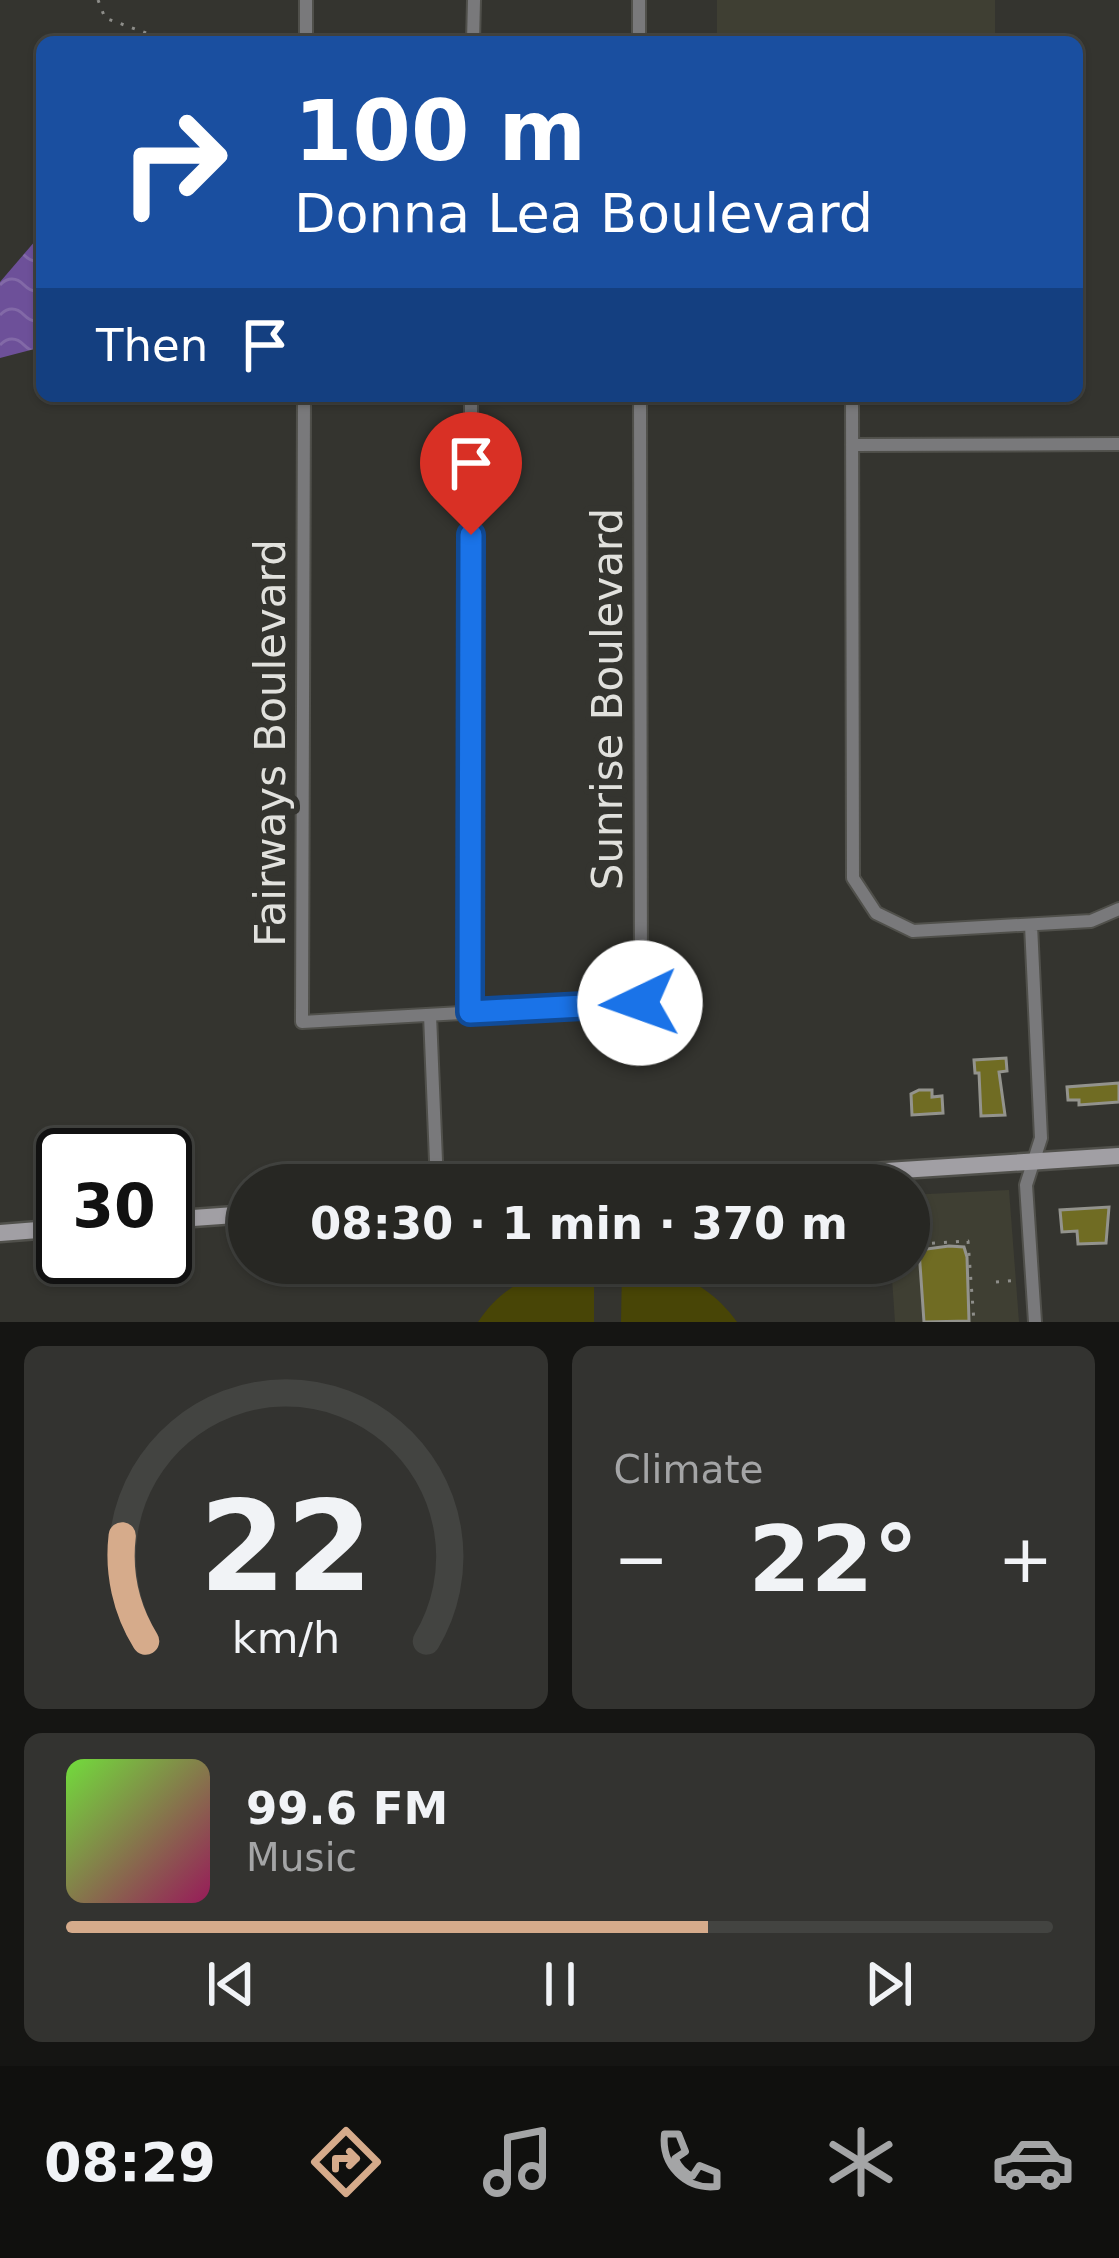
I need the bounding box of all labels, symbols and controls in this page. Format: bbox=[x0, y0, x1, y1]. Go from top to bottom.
text: 100 m bbox=[294, 82, 586, 180]
icon: right bbox=[96, 84, 252, 240]
text: Donna Lea Boulevard bbox=[294, 182, 873, 245]
icon: arrive bbox=[232, 312, 298, 378]
text: Then bbox=[96, 319, 208, 372]
pin bbox=[420, 412, 522, 535]
icon: arrive bbox=[438, 430, 504, 496]
street label: Sunrise Boulevard bbox=[583, 508, 632, 890]
street label: Fairways Boulevard bbox=[246, 539, 295, 947]
position arrow bbox=[577, 940, 703, 1066]
speed limit sign: 30 bbox=[36, 1128, 192, 1284]
text: 08:30 · 1 min · 370 m bbox=[310, 1197, 848, 1250]
text: Climate bbox=[614, 1447, 764, 1492]
text: 22 bbox=[199, 1474, 373, 1619]
text: 22° bbox=[748, 1507, 918, 1612]
text: − bbox=[614, 1521, 669, 1598]
text: + bbox=[998, 1521, 1053, 1598]
text: km/h bbox=[232, 1612, 340, 1662]
text: 99.6 FM bbox=[246, 1782, 448, 1835]
text: Music bbox=[246, 1835, 357, 1880]
icon: previous bbox=[198, 1951, 264, 2017]
icon: pause bbox=[527, 1951, 593, 2017]
icon: next bbox=[856, 1951, 922, 2017]
icon: directions bbox=[304, 2120, 388, 2204]
icon: music bbox=[476, 2120, 560, 2204]
icon: phone bbox=[647, 2120, 731, 2204]
icon: climate bbox=[819, 2120, 903, 2204]
icon: car bbox=[991, 2120, 1075, 2204]
text: 08:29 bbox=[44, 2131, 216, 2194]

